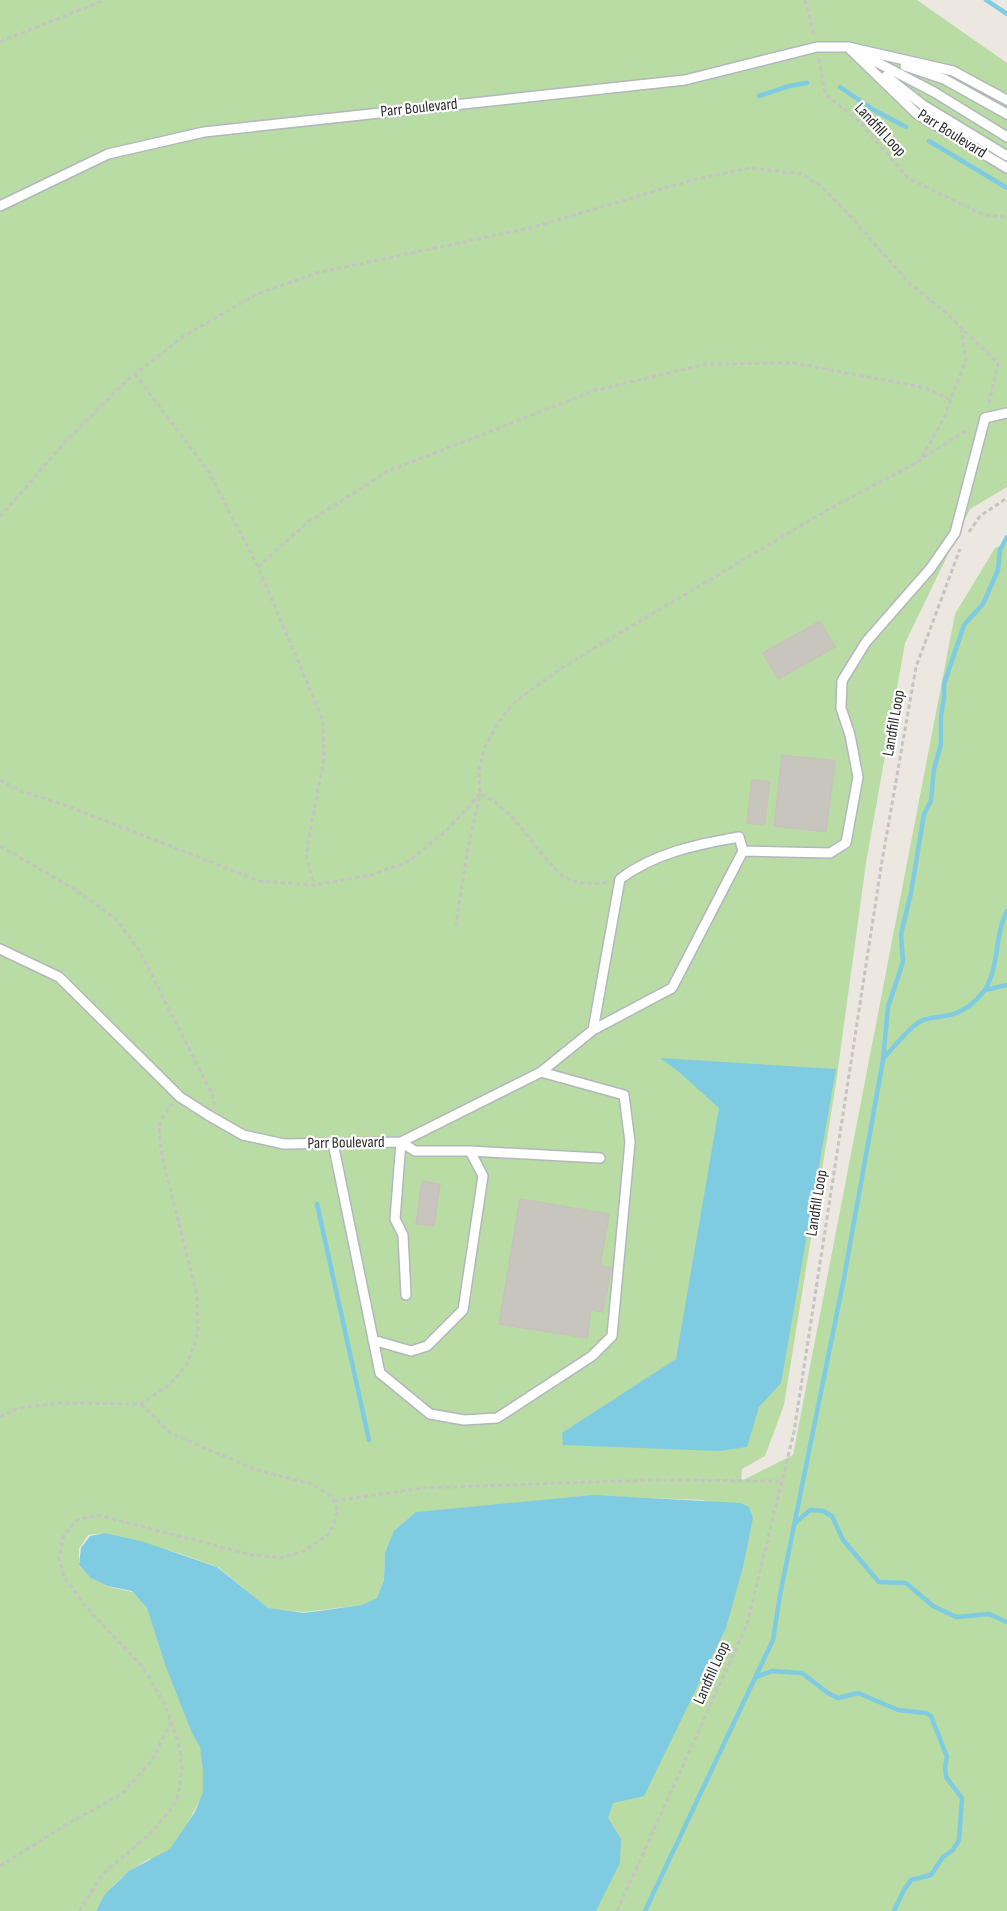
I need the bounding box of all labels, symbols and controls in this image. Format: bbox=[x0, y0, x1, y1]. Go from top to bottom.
street label: Parr Boulevard bbox=[380, 95, 458, 121]
street label: Landfill Loop bbox=[850, 99, 910, 161]
street label: Parr Boulevard bbox=[914, 105, 990, 163]
street label: Landfill Loop bbox=[879, 688, 909, 758]
street label: Parr Boulevard bbox=[307, 1133, 385, 1153]
street label: Landfill Loop bbox=[802, 1169, 832, 1237]
street label: Landfill Loop bbox=[690, 1639, 734, 1707]

